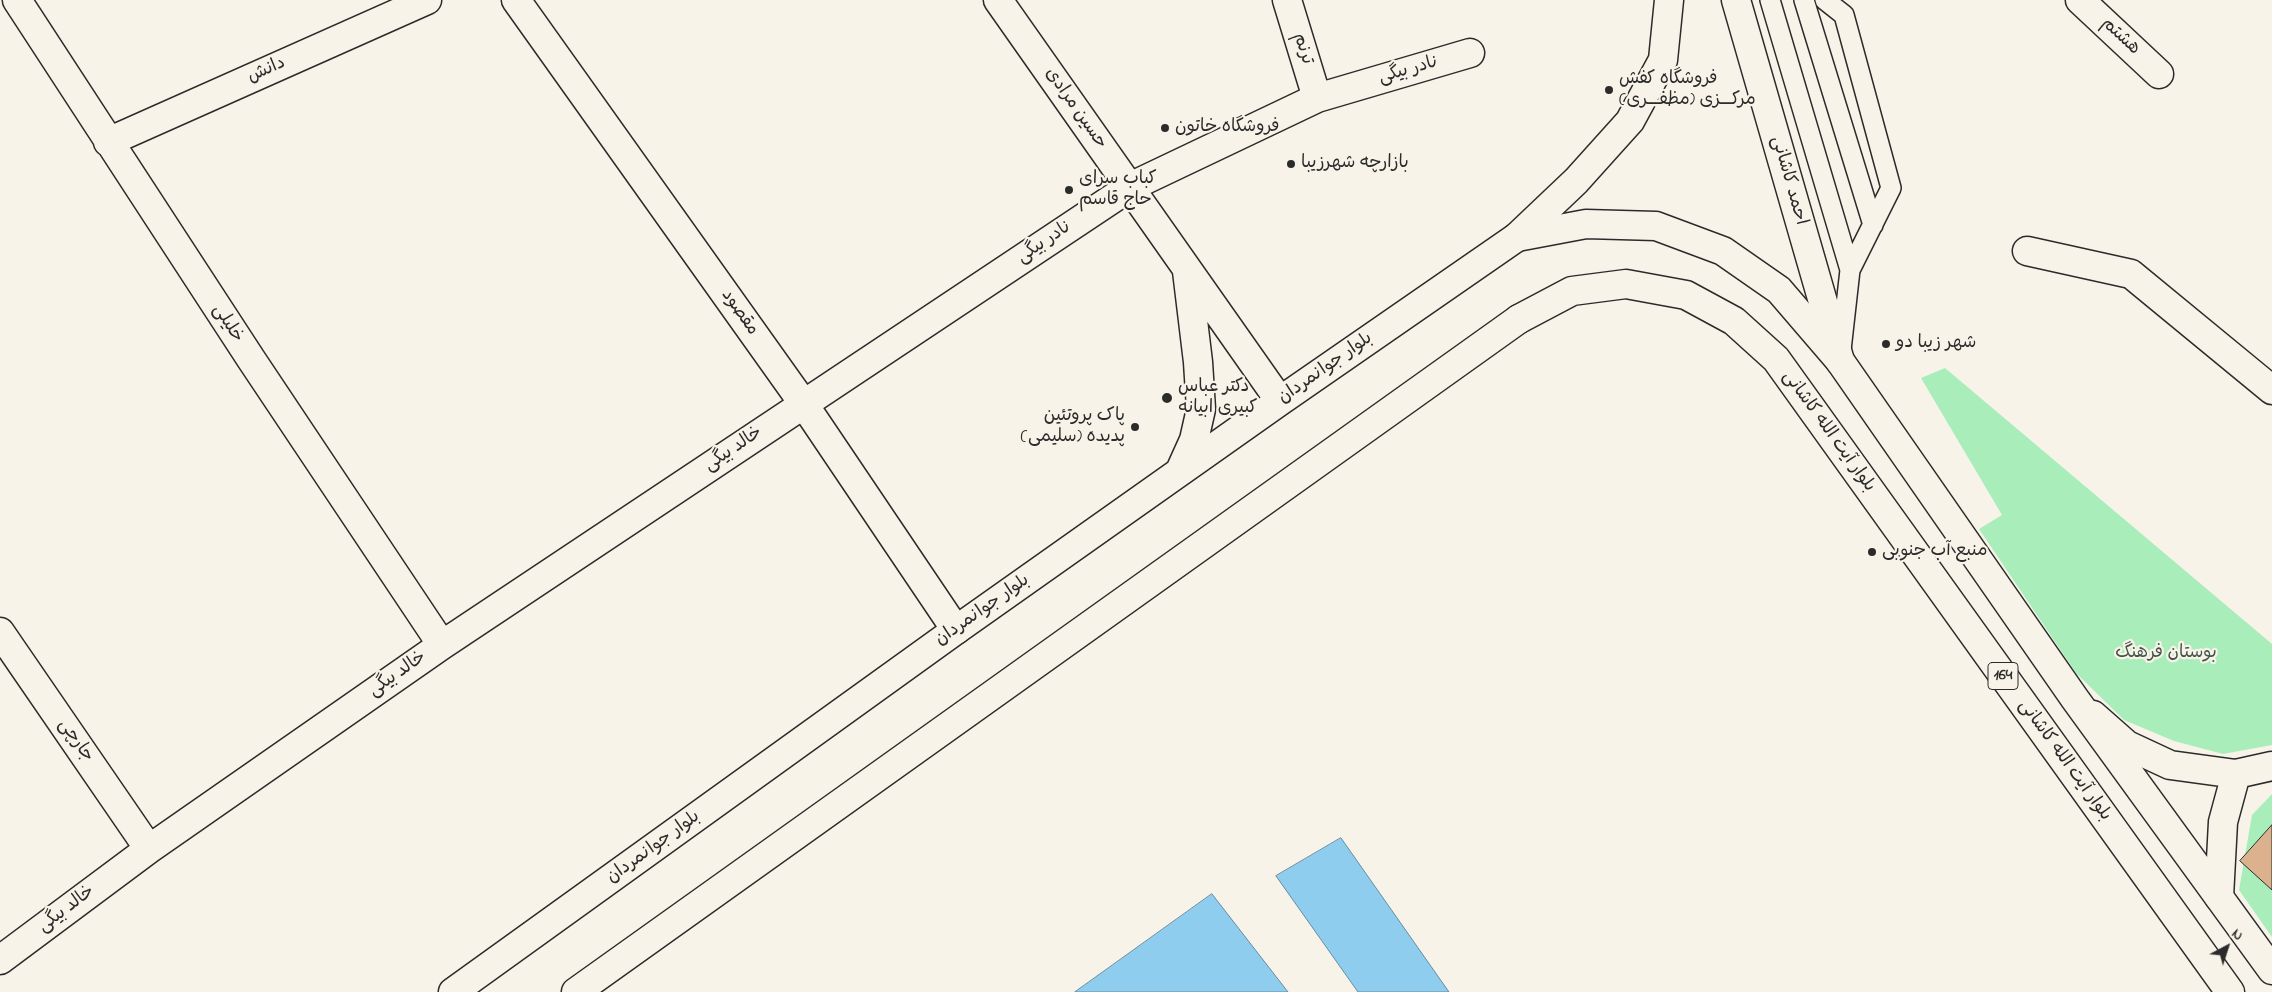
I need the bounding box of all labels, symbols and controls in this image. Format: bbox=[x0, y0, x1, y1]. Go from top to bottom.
street label: هشتم bbox=[2096, 14, 2144, 60]
street label: ترنم bbox=[1287, 31, 1317, 67]
street label: نادر بیگی bbox=[1377, 52, 1441, 90]
street label: دانش bbox=[245, 53, 289, 89]
street label: حسین مرادی bbox=[1039, 64, 1111, 154]
place label: فروشگاه کفش مرکـــزی (مظفـــری) bbox=[1619, 69, 1756, 112]
marker: فروشگاه کفش مرکـــزی (مظفـــری) bbox=[1603, 84, 1615, 96]
place label: فروشگاه خاتون bbox=[1175, 117, 1279, 139]
marker: فروشگاه خاتون bbox=[1159, 122, 1171, 134]
street label: احمد کاشانی bbox=[1765, 134, 1811, 228]
place label: بازارچه شهرزیبا bbox=[1301, 153, 1409, 175]
marker: بازارچه شهرزیبا bbox=[1285, 158, 1297, 170]
place label: کباب سرای حاج قاسم bbox=[1079, 169, 1157, 212]
marker: کباب سرای حاج قاسم bbox=[1063, 184, 1075, 196]
street label: نادر بیگی bbox=[1014, 217, 1076, 269]
street label: مقصود bbox=[715, 286, 763, 340]
street label: خلیلی bbox=[207, 301, 247, 347]
street label: بلوار جوانمردان bbox=[1275, 329, 1377, 409]
place label: شهر زیبا دو bbox=[1896, 333, 1976, 355]
marker: شهر زیبا دو bbox=[1880, 338, 1892, 350]
street label: بلوار آیت الله کاشانی bbox=[1777, 367, 1879, 497]
place label: دکتر عباس کبیری ابیانه bbox=[1178, 377, 1257, 419]
marker: دکتر عباس کبیری ابیانه bbox=[1160, 391, 1174, 405]
place label: پاک پروتئین پدیده (سلیمی) bbox=[1020, 406, 1125, 448]
marker: پاک پروتئین پدیده (سلیمی) bbox=[1129, 421, 1141, 433]
street label: خالد بیگی bbox=[701, 423, 767, 477]
place label: منبع آب جنوبی bbox=[1882, 541, 1987, 563]
marker: منبع آب جنوبی bbox=[1866, 546, 1878, 558]
street label: بلوار جوانمردان bbox=[932, 571, 1034, 651]
park label: بوستان فرهنگ bbox=[2115, 643, 2217, 665]
street label: خالد بیگی bbox=[365, 647, 431, 703]
road number: 164 bbox=[1988, 662, 2018, 689]
street label: بلوار آیت الله کاشانی bbox=[2013, 696, 2115, 826]
street label: جارچی bbox=[52, 715, 98, 767]
street label: بلوار جوانمردان bbox=[603, 807, 705, 889]
street label: خالد بیگی bbox=[34, 882, 100, 938]
north arrow bbox=[2202, 922, 2252, 972]
text: N bbox=[2227, 924, 2247, 946]

